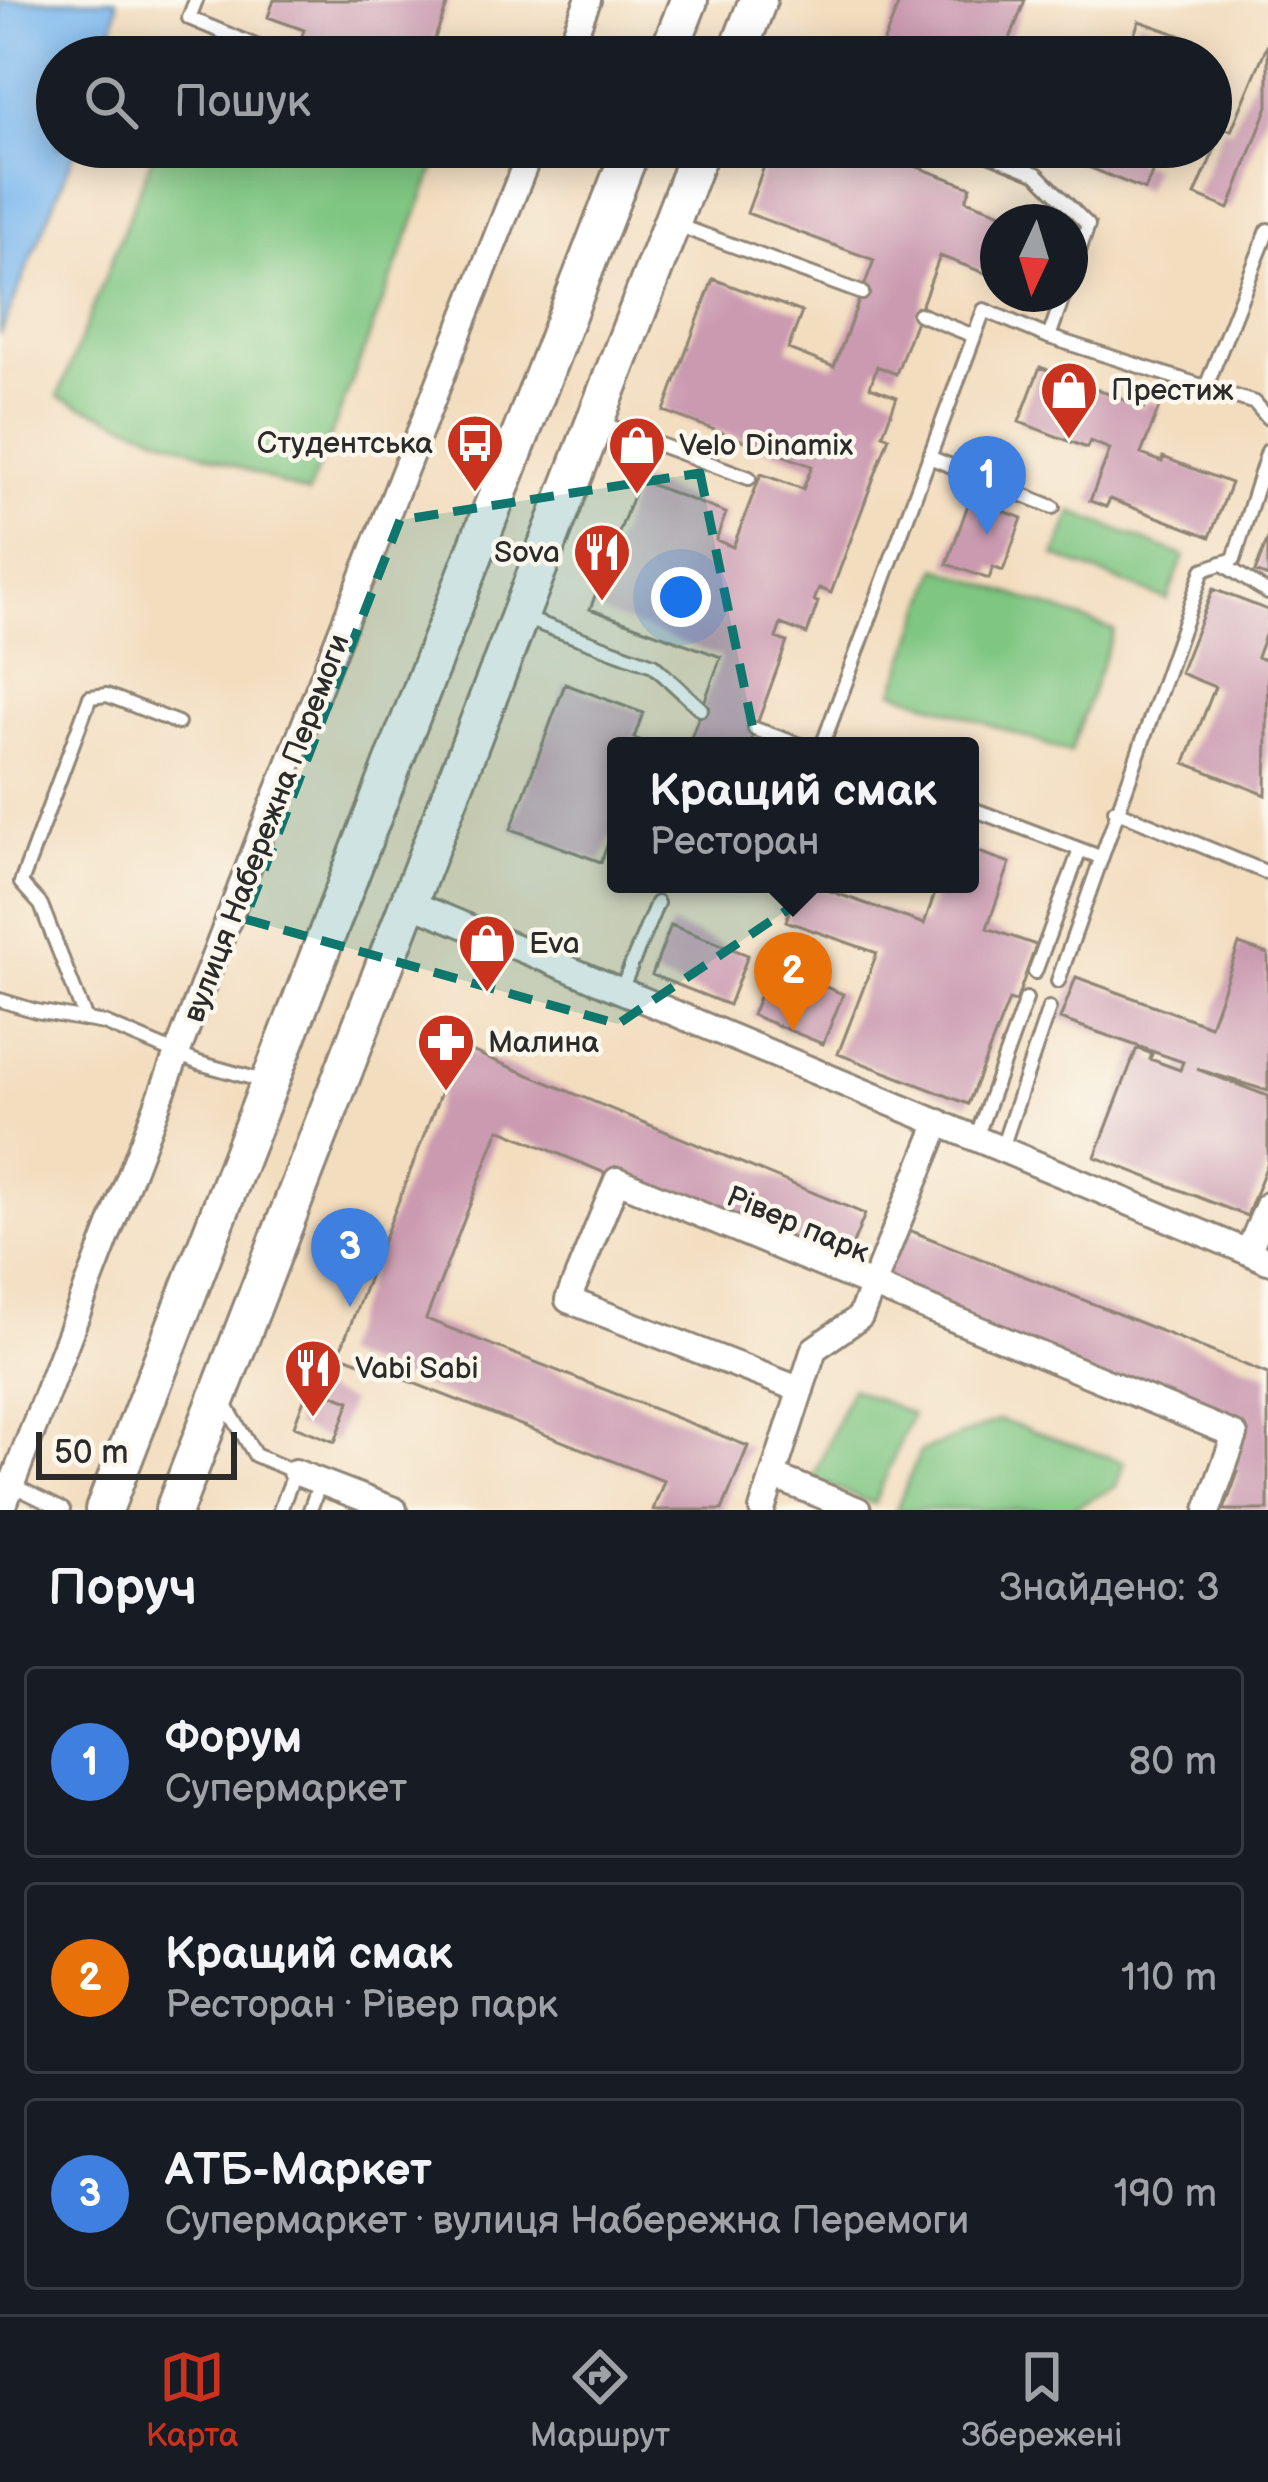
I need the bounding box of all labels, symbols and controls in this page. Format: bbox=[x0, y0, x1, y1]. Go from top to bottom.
search box bbox=[36, 36, 1232, 168]
icon: search bbox=[78, 69, 144, 135]
text: Пошук bbox=[174, 75, 311, 130]
north arrow bbox=[980, 204, 1088, 312]
shop icon: Престиж bbox=[1038, 359, 1100, 441]
place label: Престиж bbox=[1111, 373, 1234, 409]
bus stop icon: Студентська bbox=[444, 412, 506, 494]
shop icon: Velo Dinamix bbox=[606, 414, 668, 496]
place label: Студентська bbox=[257, 426, 433, 462]
place label: Velo Dinamix bbox=[679, 428, 853, 464]
pin: 1 bbox=[948, 436, 1026, 535]
restaurant icon: Sova bbox=[571, 521, 633, 603]
place label: Sova bbox=[494, 535, 560, 571]
your location bbox=[651, 567, 711, 627]
street label: вулиця Набережна Перемоги bbox=[176, 629, 358, 1028]
popup bbox=[607, 737, 979, 893]
text: Кращий смак bbox=[649, 764, 937, 819]
text: Ресторан bbox=[649, 819, 820, 866]
shop icon: Eva bbox=[456, 912, 518, 994]
place label: Eva bbox=[529, 926, 580, 962]
pin: 2 bbox=[754, 932, 832, 1031]
pharmacy icon: Малина bbox=[415, 1011, 477, 1093]
place label: Малина bbox=[488, 1025, 600, 1061]
street label: Рівер парк bbox=[721, 1179, 875, 1271]
pin: 3 bbox=[311, 1208, 389, 1307]
restaurant icon: Vabi Sabi bbox=[282, 1337, 344, 1419]
place label: Vabi Sabi bbox=[355, 1351, 479, 1387]
scale bar bbox=[36, 1426, 237, 1479]
text: 50 m bbox=[54, 1433, 129, 1473]
text: Поруч bbox=[48, 1558, 197, 1619]
text: Знайдено: 3 bbox=[999, 1565, 1220, 1612]
text: Форум bbox=[165, 1711, 302, 1766]
text: 1 bbox=[82, 1739, 98, 1786]
text: 80 m bbox=[1129, 1739, 1217, 1786]
text: Супермаркет bbox=[165, 1766, 407, 1813]
text: Кращий смак bbox=[165, 1927, 452, 1982]
text: 2 bbox=[78, 1955, 102, 2002]
text: 110 m bbox=[1121, 1955, 1217, 2002]
text: Ресторан · Рівер парк bbox=[165, 1982, 558, 2029]
text: АТБ-Маркет bbox=[165, 2143, 432, 2198]
text: 3 bbox=[79, 2171, 101, 2218]
text: 190 m bbox=[1114, 2171, 1217, 2218]
text: Супермаркет · вулиця Набережна Перемоги bbox=[165, 2198, 969, 2245]
tab: Карта bbox=[146, 2344, 239, 2456]
tab: Маршрут bbox=[530, 2344, 670, 2456]
tab: Збережені bbox=[961, 2344, 1122, 2456]

